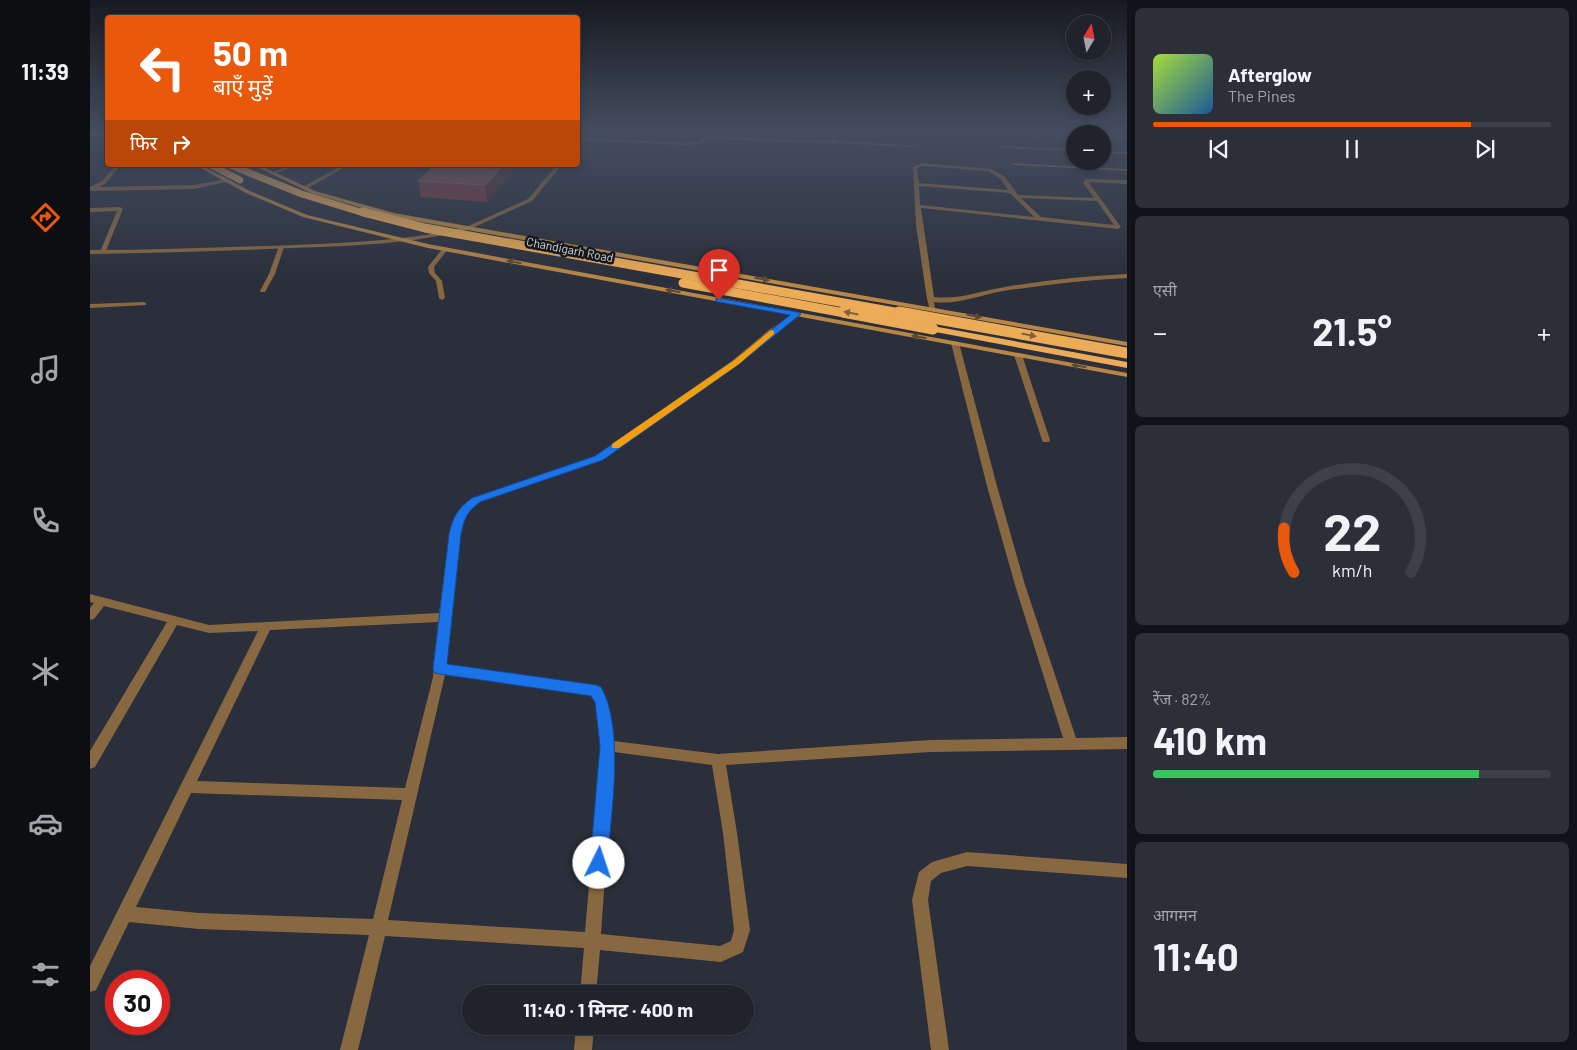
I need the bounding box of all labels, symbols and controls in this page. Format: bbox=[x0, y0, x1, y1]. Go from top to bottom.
north arrow bbox=[1066, 15, 1111, 60]
map controls bbox=[1066, 15, 1111, 170]
text: 50 m bbox=[213, 31, 288, 73]
icon: left bbox=[130, 35, 195, 100]
text: 11:39 bbox=[21, 58, 69, 84]
text: Afterglow bbox=[1228, 63, 1312, 86]
button: + bbox=[1066, 70, 1111, 115]
text: बाएँ मुड़ें bbox=[213, 73, 273, 99]
text: The Pines bbox=[1228, 86, 1296, 105]
button: − bbox=[1066, 125, 1111, 170]
icon: right bbox=[167, 130, 195, 158]
text: फिर bbox=[130, 131, 157, 154]
icon: previous bbox=[1205, 135, 1233, 163]
icon: pause bbox=[1338, 135, 1366, 163]
icon: next bbox=[1471, 135, 1499, 163]
icon: directions bbox=[28, 200, 63, 235]
street label: Chandigarh Road bbox=[525, 234, 615, 264]
pin bbox=[698, 249, 740, 300]
icon: arrive bbox=[705, 256, 733, 284]
one-way arrow bbox=[506, 258, 521, 266]
one-way arrow bbox=[754, 275, 770, 283]
text: एसी bbox=[1153, 280, 1177, 299]
one-way arrow bbox=[665, 287, 681, 295]
text: 21.5° bbox=[1312, 308, 1392, 354]
one-way arrow bbox=[843, 309, 859, 317]
one-way arrow bbox=[966, 313, 982, 321]
text: − bbox=[1153, 315, 1167, 349]
text: + bbox=[1537, 315, 1551, 349]
one-way arrow bbox=[1021, 331, 1037, 339]
one-way arrow bbox=[911, 332, 927, 340]
icon: music bbox=[28, 352, 63, 387]
one-way arrow bbox=[1071, 361, 1087, 369]
text: 22 bbox=[1323, 499, 1381, 561]
icon: phone bbox=[28, 503, 63, 538]
text: km/h bbox=[1332, 559, 1372, 581]
icon: climate bbox=[28, 654, 63, 689]
text: रेंज · 82% bbox=[1153, 689, 1212, 708]
text: 410 km bbox=[1153, 717, 1267, 763]
icon: car bbox=[28, 806, 63, 841]
position arrow bbox=[572, 836, 624, 888]
text: आगमन bbox=[1153, 905, 1197, 924]
text: 11:40 bbox=[1153, 933, 1239, 979]
icon: filters bbox=[28, 957, 63, 992]
speed limit sign: 30 bbox=[105, 970, 170, 1035]
text: 11:40 · 1 मिनट · 400 m bbox=[523, 998, 693, 1021]

